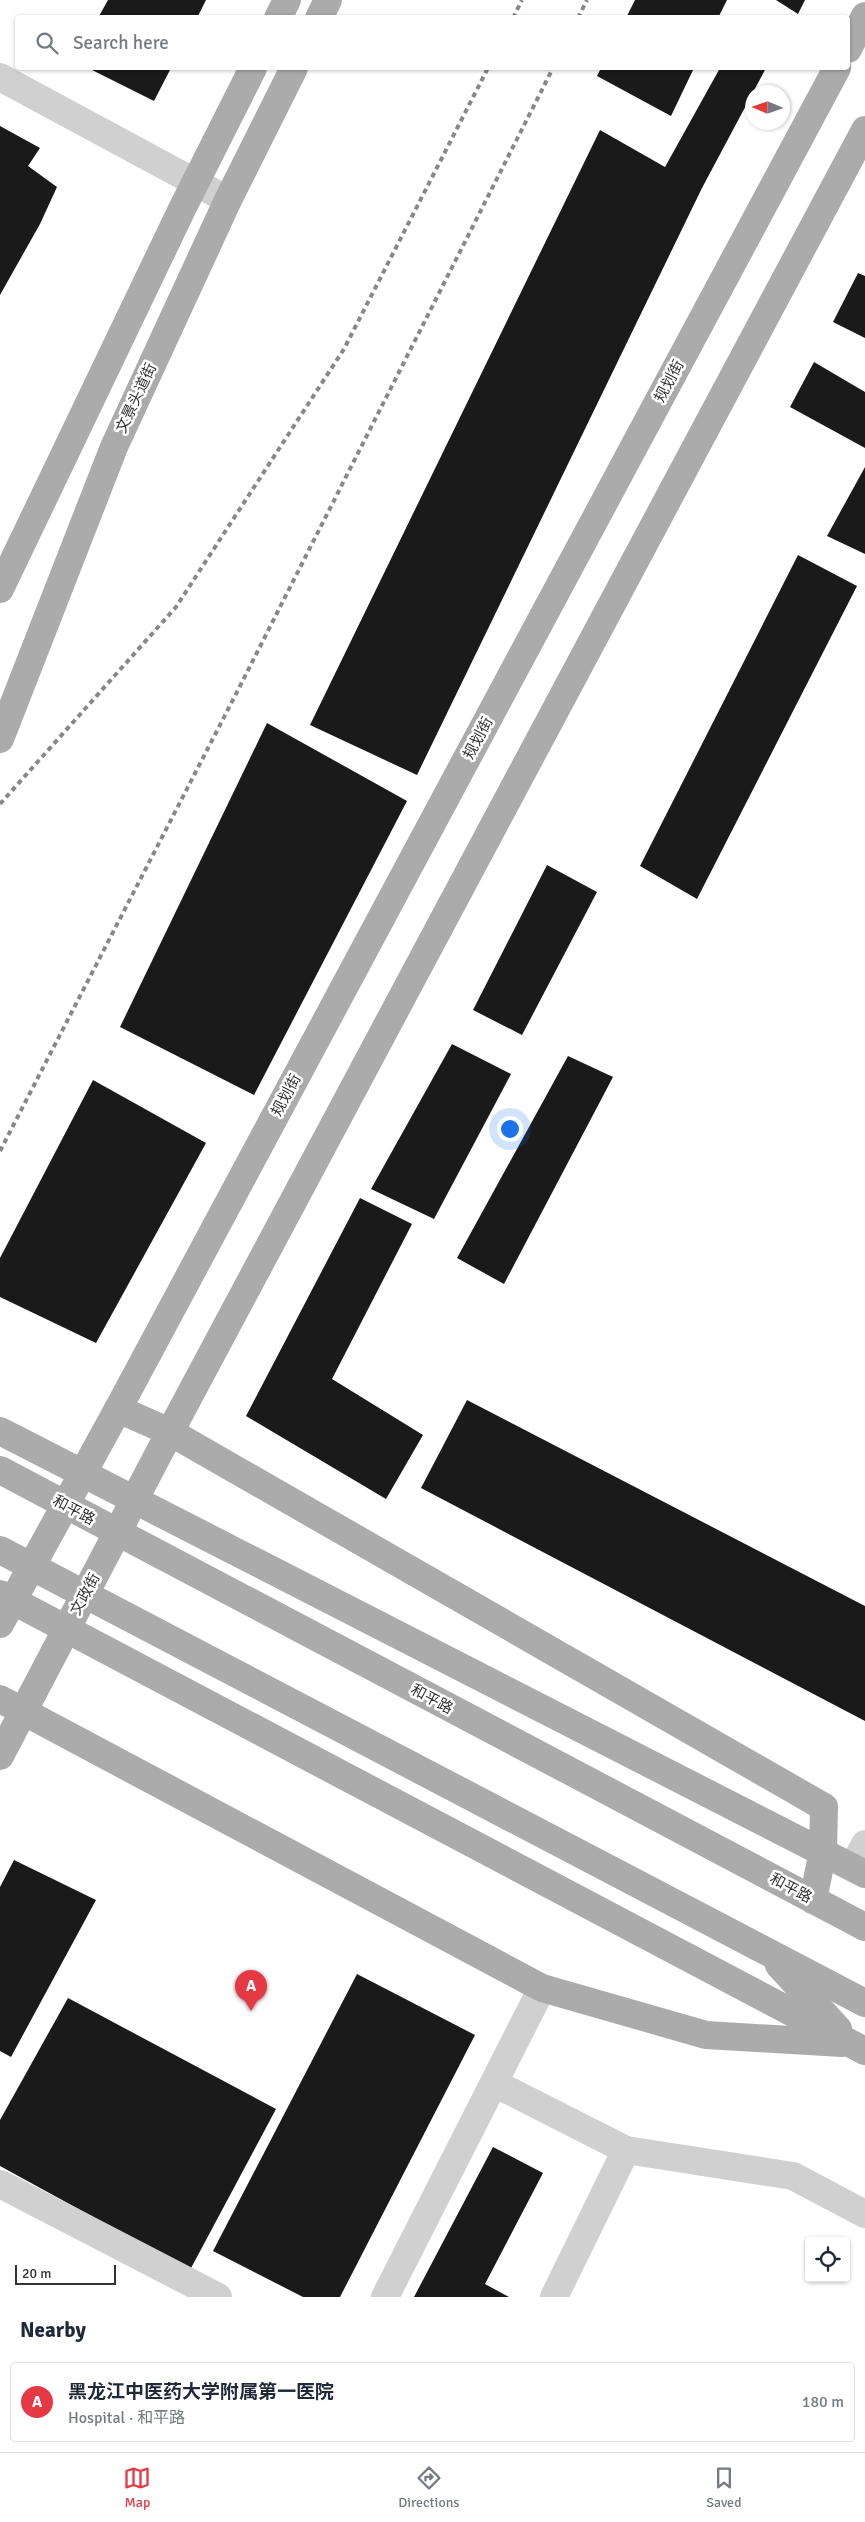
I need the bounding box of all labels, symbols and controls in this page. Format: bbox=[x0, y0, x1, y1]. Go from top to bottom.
search box bbox=[15, 15, 850, 70]
icon: search bbox=[33, 29, 61, 57]
text: Search here bbox=[73, 31, 169, 55]
north arrow bbox=[745, 85, 790, 130]
street label: 规划街 bbox=[650, 357, 688, 405]
street label: 文景头道街 bbox=[112, 360, 160, 436]
street label: 规划街 bbox=[459, 714, 497, 762]
street label: 规划街 bbox=[267, 1071, 305, 1119]
your location bbox=[497, 1116, 523, 1142]
street label: 和平路 bbox=[50, 1491, 98, 1529]
street label: 文政街 bbox=[66, 1570, 104, 1618]
street label: 和平路 bbox=[408, 1680, 456, 1718]
street label: 和平路 bbox=[767, 1869, 815, 1907]
pin: A bbox=[235, 1970, 267, 2011]
map controls bbox=[805, 2237, 850, 2282]
button: locate bbox=[805, 2237, 850, 2282]
scale bar bbox=[15, 2262, 116, 2285]
text: 20 m bbox=[22, 2265, 51, 2282]
text: Nearby bbox=[20, 2317, 86, 2343]
text: 黑龙江中医药大学附属第一医院 bbox=[68, 2380, 334, 2404]
text: A bbox=[32, 2392, 42, 2412]
text: 180 m bbox=[802, 2392, 844, 2412]
text: Hospital · 和平路 bbox=[68, 2408, 185, 2428]
tab: Map bbox=[123, 2464, 151, 2511]
tab: Directions bbox=[398, 2464, 459, 2511]
tab: Saved bbox=[706, 2464, 742, 2511]

